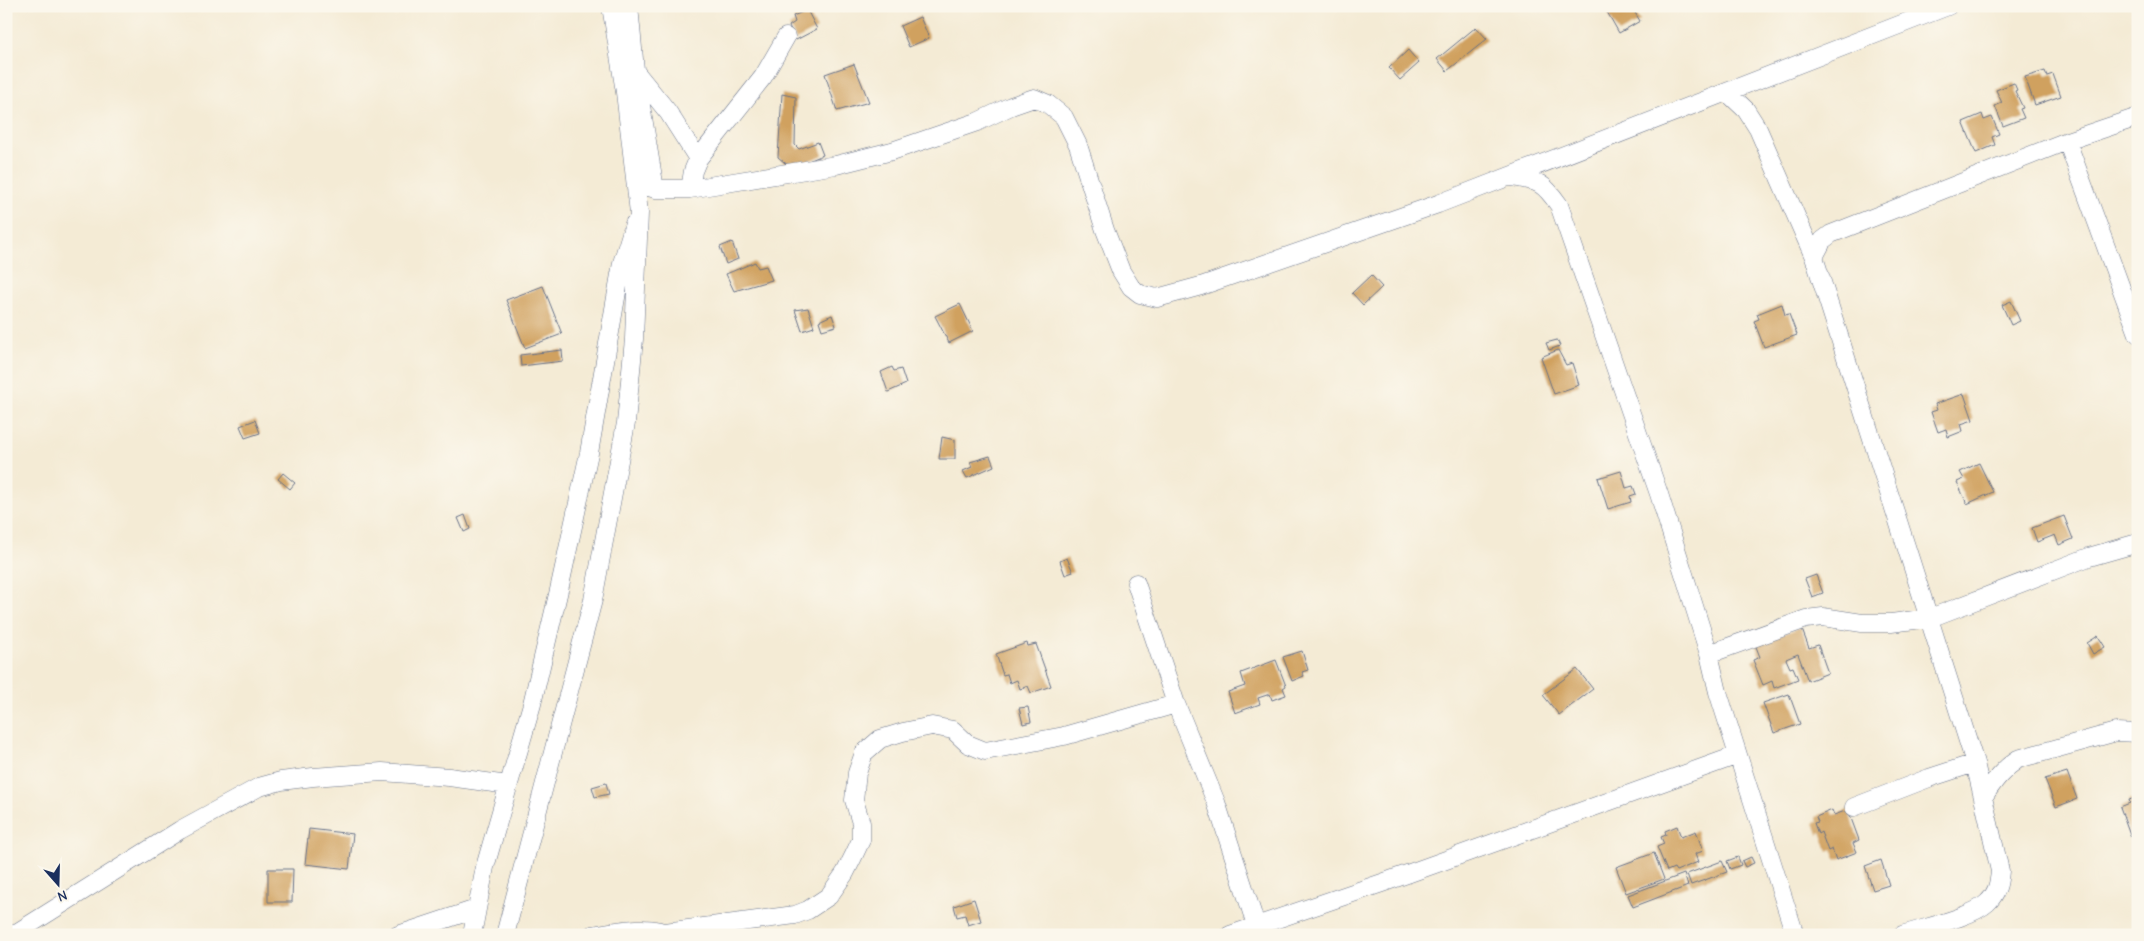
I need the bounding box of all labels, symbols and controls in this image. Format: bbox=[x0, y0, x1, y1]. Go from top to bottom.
north arrow bbox=[32, 858, 82, 908]
text: N bbox=[55, 886, 69, 905]

